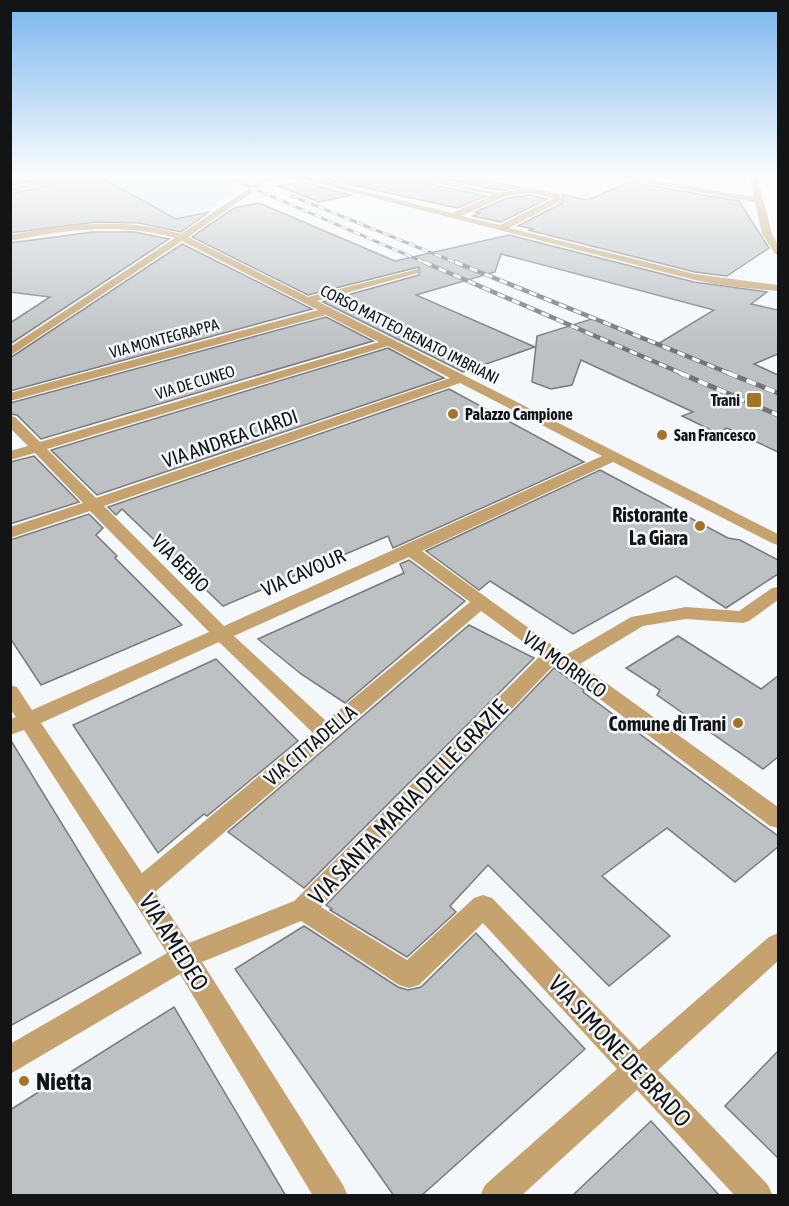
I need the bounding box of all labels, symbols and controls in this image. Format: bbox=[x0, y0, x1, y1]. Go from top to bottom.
street label: CORSO MATTEO RENATO IMBRIANI bbox=[318, 281, 502, 387]
street label: VIA MONTEGRAPPA bbox=[107, 315, 221, 361]
street label: VIA DE CUNEO bbox=[153, 361, 237, 403]
place label: Trani bbox=[711, 391, 740, 409]
marker: Trani bbox=[745, 391, 763, 409]
street label: VIA ANDREA CIARDI bbox=[159, 404, 301, 472]
place label: Palazzo Campione bbox=[465, 405, 573, 423]
marker: Palazzo Campione bbox=[446, 407, 460, 421]
place label: San Francesco bbox=[674, 426, 757, 444]
marker: San Francesco bbox=[655, 428, 669, 442]
place label: Ristorante La Giara bbox=[612, 503, 688, 549]
marker: Ristorante La Giara bbox=[693, 519, 707, 533]
street label: VIA BEBIO bbox=[148, 530, 214, 596]
street label: VIA CAVOUR bbox=[258, 543, 348, 601]
street label: VIA MORRICO bbox=[519, 626, 611, 702]
street label: VIA SANTA MARIA DELLE GRAZIE bbox=[303, 694, 513, 910]
street label: VIA CITTADELLA bbox=[259, 700, 361, 790]
place label: Comune di Trani bbox=[609, 712, 726, 735]
marker: Comune di Trani bbox=[731, 716, 745, 730]
street label: VIA AMEDEO bbox=[134, 889, 214, 995]
street label: VIA SIMONE DE BRADO bbox=[543, 970, 697, 1132]
place label: Nietta bbox=[36, 1068, 92, 1095]
marker: Nietta bbox=[17, 1074, 31, 1088]

